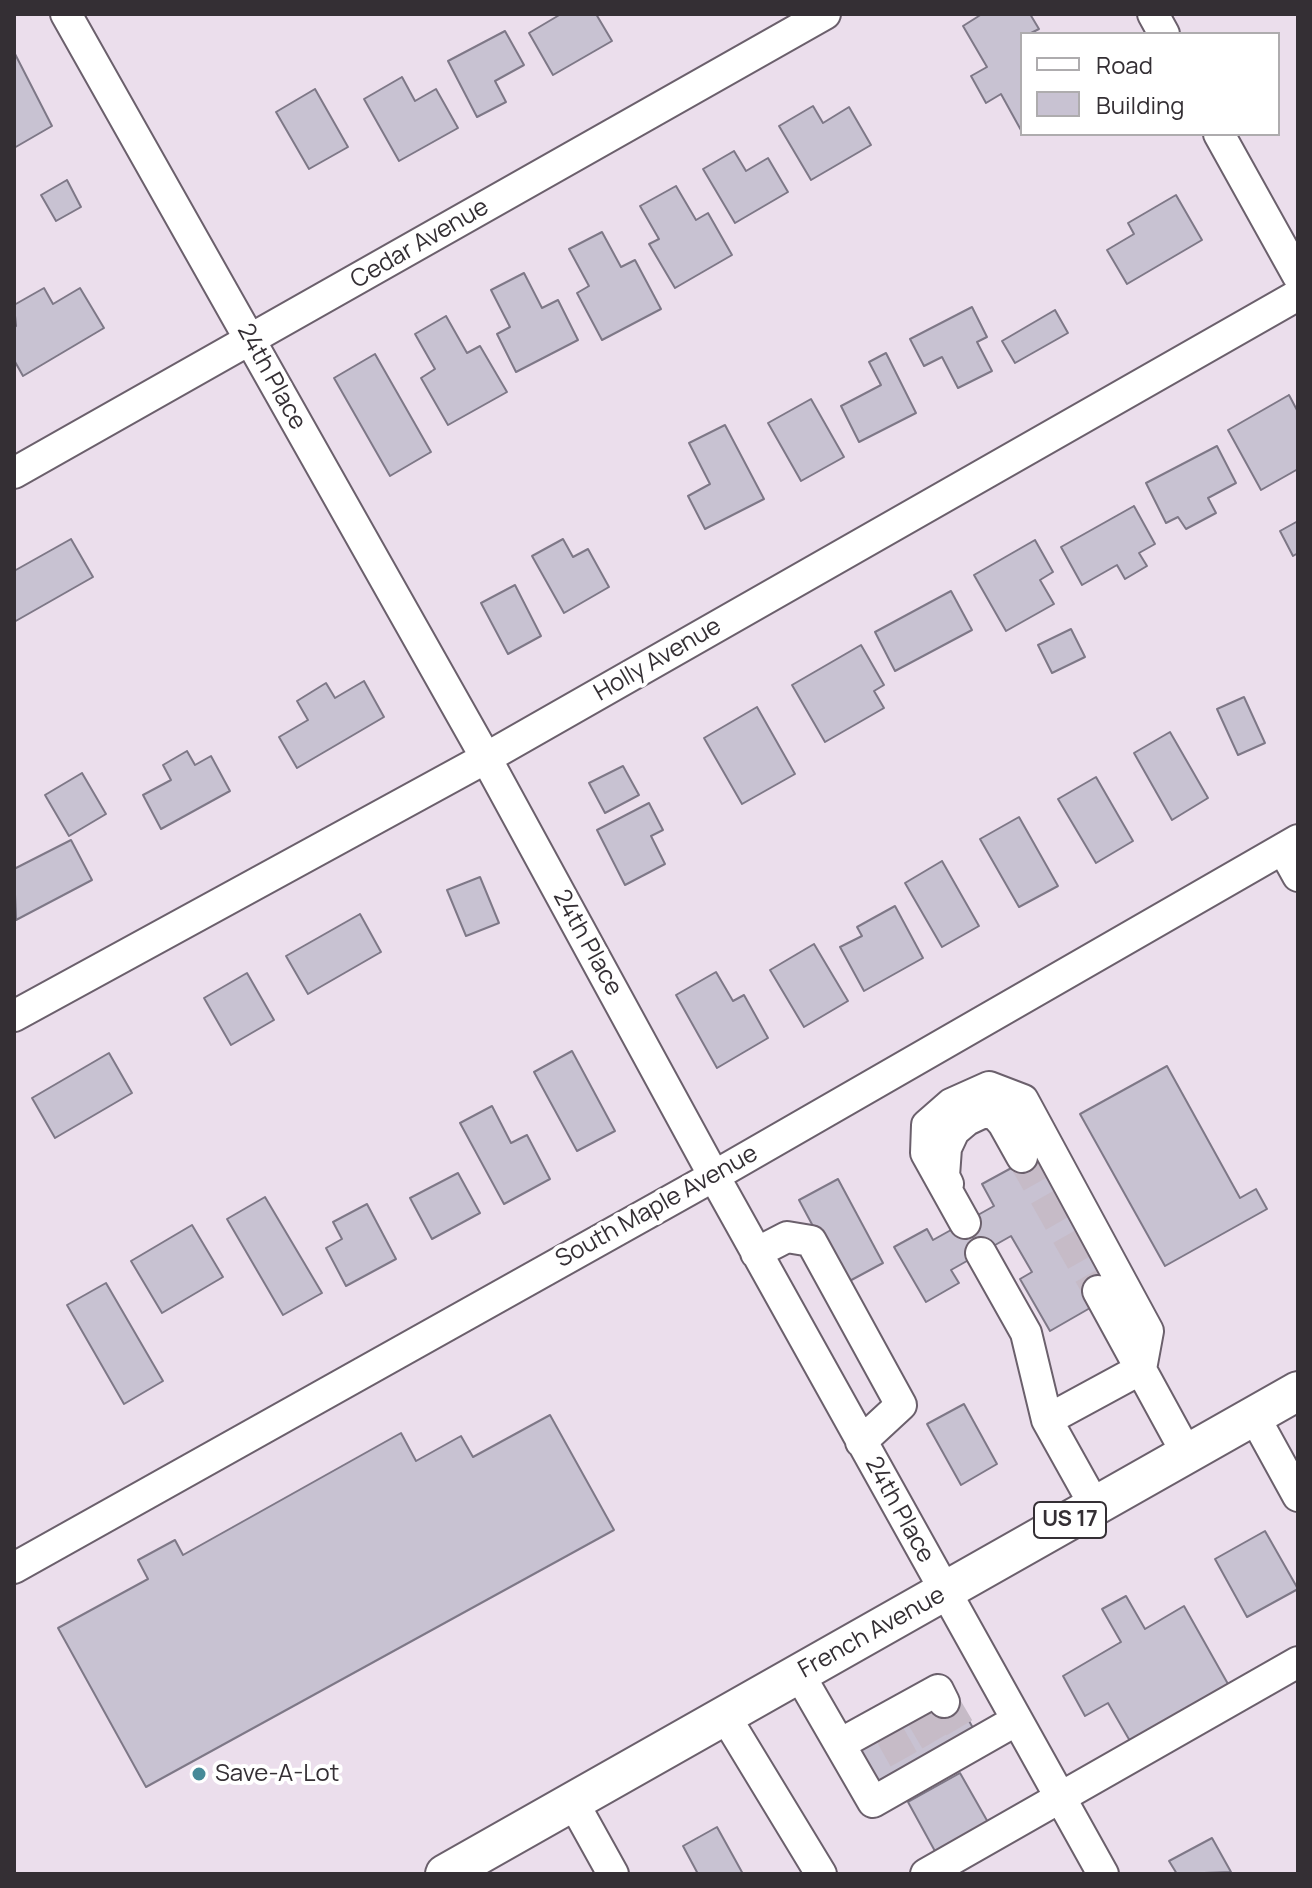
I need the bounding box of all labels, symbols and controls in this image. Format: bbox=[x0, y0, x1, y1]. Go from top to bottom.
legend bbox=[1020, 32, 1280, 136]
text: Road bbox=[1096, 48, 1153, 81]
text: Building bbox=[1096, 88, 1184, 121]
street label: Cedar Avenue bbox=[346, 193, 494, 295]
street label: 24th Place bbox=[230, 319, 312, 435]
street label: Holly Avenue bbox=[590, 612, 726, 708]
street label: 24th Place bbox=[546, 885, 628, 1001]
street label: South Maple Avenue bbox=[551, 1140, 763, 1274]
street label: 24th Place bbox=[858, 1452, 940, 1568]
road number: US 17 bbox=[1034, 1502, 1106, 1538]
street label: French Avenue bbox=[794, 1581, 950, 1685]
place label: Save-A-Lot bbox=[215, 1760, 339, 1788]
marker: Save-A-Lot bbox=[190, 1765, 208, 1783]

